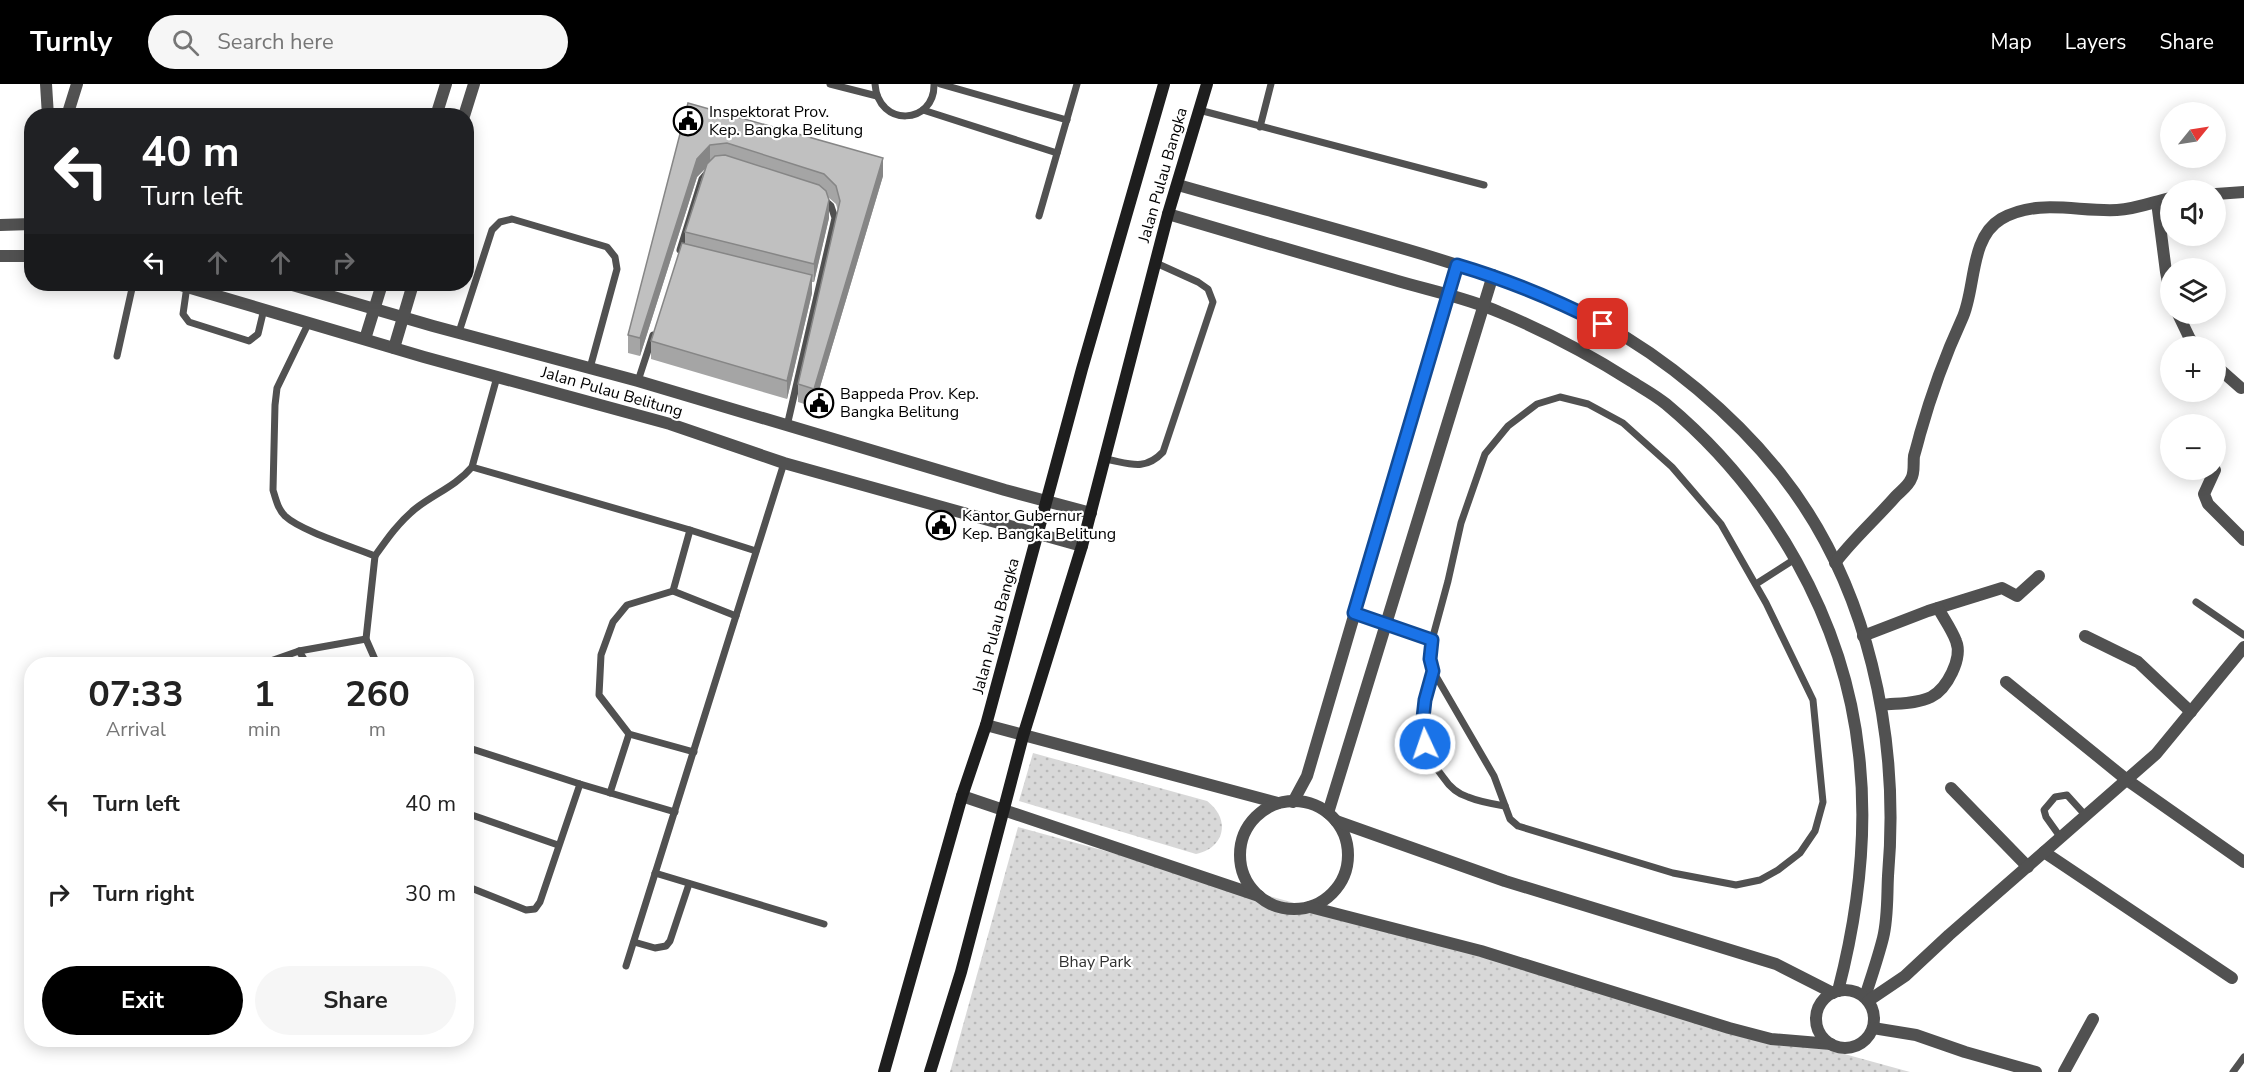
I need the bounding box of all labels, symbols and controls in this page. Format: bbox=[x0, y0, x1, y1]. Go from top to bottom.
search box bbox=[148, 15, 568, 69]
text: Turnly bbox=[30, 23, 112, 61]
icon: search bbox=[169, 26, 202, 59]
text: Search here bbox=[217, 27, 334, 57]
text: Map bbox=[1990, 28, 2032, 56]
text: Layers bbox=[2065, 28, 2126, 56]
text: Share bbox=[2159, 28, 2214, 56]
place label: Inspektorat Prov. Kep. Bangka Belitung bbox=[709, 101, 863, 141]
north arrow bbox=[2160, 102, 2226, 168]
map controls bbox=[2160, 102, 2226, 480]
public building icon: Inspektorat Prov. Kep. Bangka Belitung bbox=[672, 105, 704, 137]
street label: Jalan Pulau Bangka bbox=[1133, 105, 1193, 246]
text: 40 m bbox=[141, 124, 240, 181]
icon: left bbox=[42, 132, 120, 210]
text: Turn left bbox=[141, 178, 242, 215]
button: sound bbox=[2160, 180, 2226, 246]
icon: left bbox=[138, 246, 171, 279]
icon: ahead bbox=[201, 246, 234, 279]
icon: ahead bbox=[264, 246, 297, 279]
icon: right bbox=[327, 246, 360, 279]
button: layers bbox=[2160, 258, 2226, 324]
pin bbox=[1577, 298, 1628, 349]
icon: arrive bbox=[1586, 307, 1619, 340]
button: + bbox=[2160, 336, 2226, 402]
street label: Jalan Pulau Belitung bbox=[538, 361, 685, 423]
place label: Bappeda Prov. Kep. Bangka Belitung bbox=[840, 383, 979, 423]
public building icon: Bappeda Prov. Kep. Bangka Belitung bbox=[803, 387, 835, 419]
button: − bbox=[2160, 414, 2226, 480]
place label: Kantor Gubernur Kep. Bangka Belitung bbox=[962, 505, 1116, 545]
public building icon: Kantor Gubernur Kep. Bangka Belitung bbox=[925, 509, 957, 541]
street label: Jalan Pulau Bangka bbox=[967, 556, 1025, 697]
text: 07:33 bbox=[88, 670, 184, 719]
text: 1 bbox=[253, 670, 275, 719]
text: 260 bbox=[345, 670, 410, 719]
position arrow bbox=[1393, 712, 1457, 776]
text: Arrival bbox=[106, 716, 166, 743]
text: min bbox=[248, 716, 281, 743]
text: m bbox=[369, 716, 386, 743]
icon: left bbox=[42, 788, 75, 821]
text: Turn left bbox=[93, 789, 180, 819]
text: 40 m bbox=[405, 789, 456, 819]
icon: right bbox=[42, 878, 75, 911]
text: Turn right bbox=[93, 879, 194, 909]
text: 30 m bbox=[405, 879, 456, 909]
park label: Bhay Park bbox=[1059, 951, 1132, 973]
button: Exit bbox=[42, 966, 243, 1035]
button: Share bbox=[255, 966, 456, 1035]

